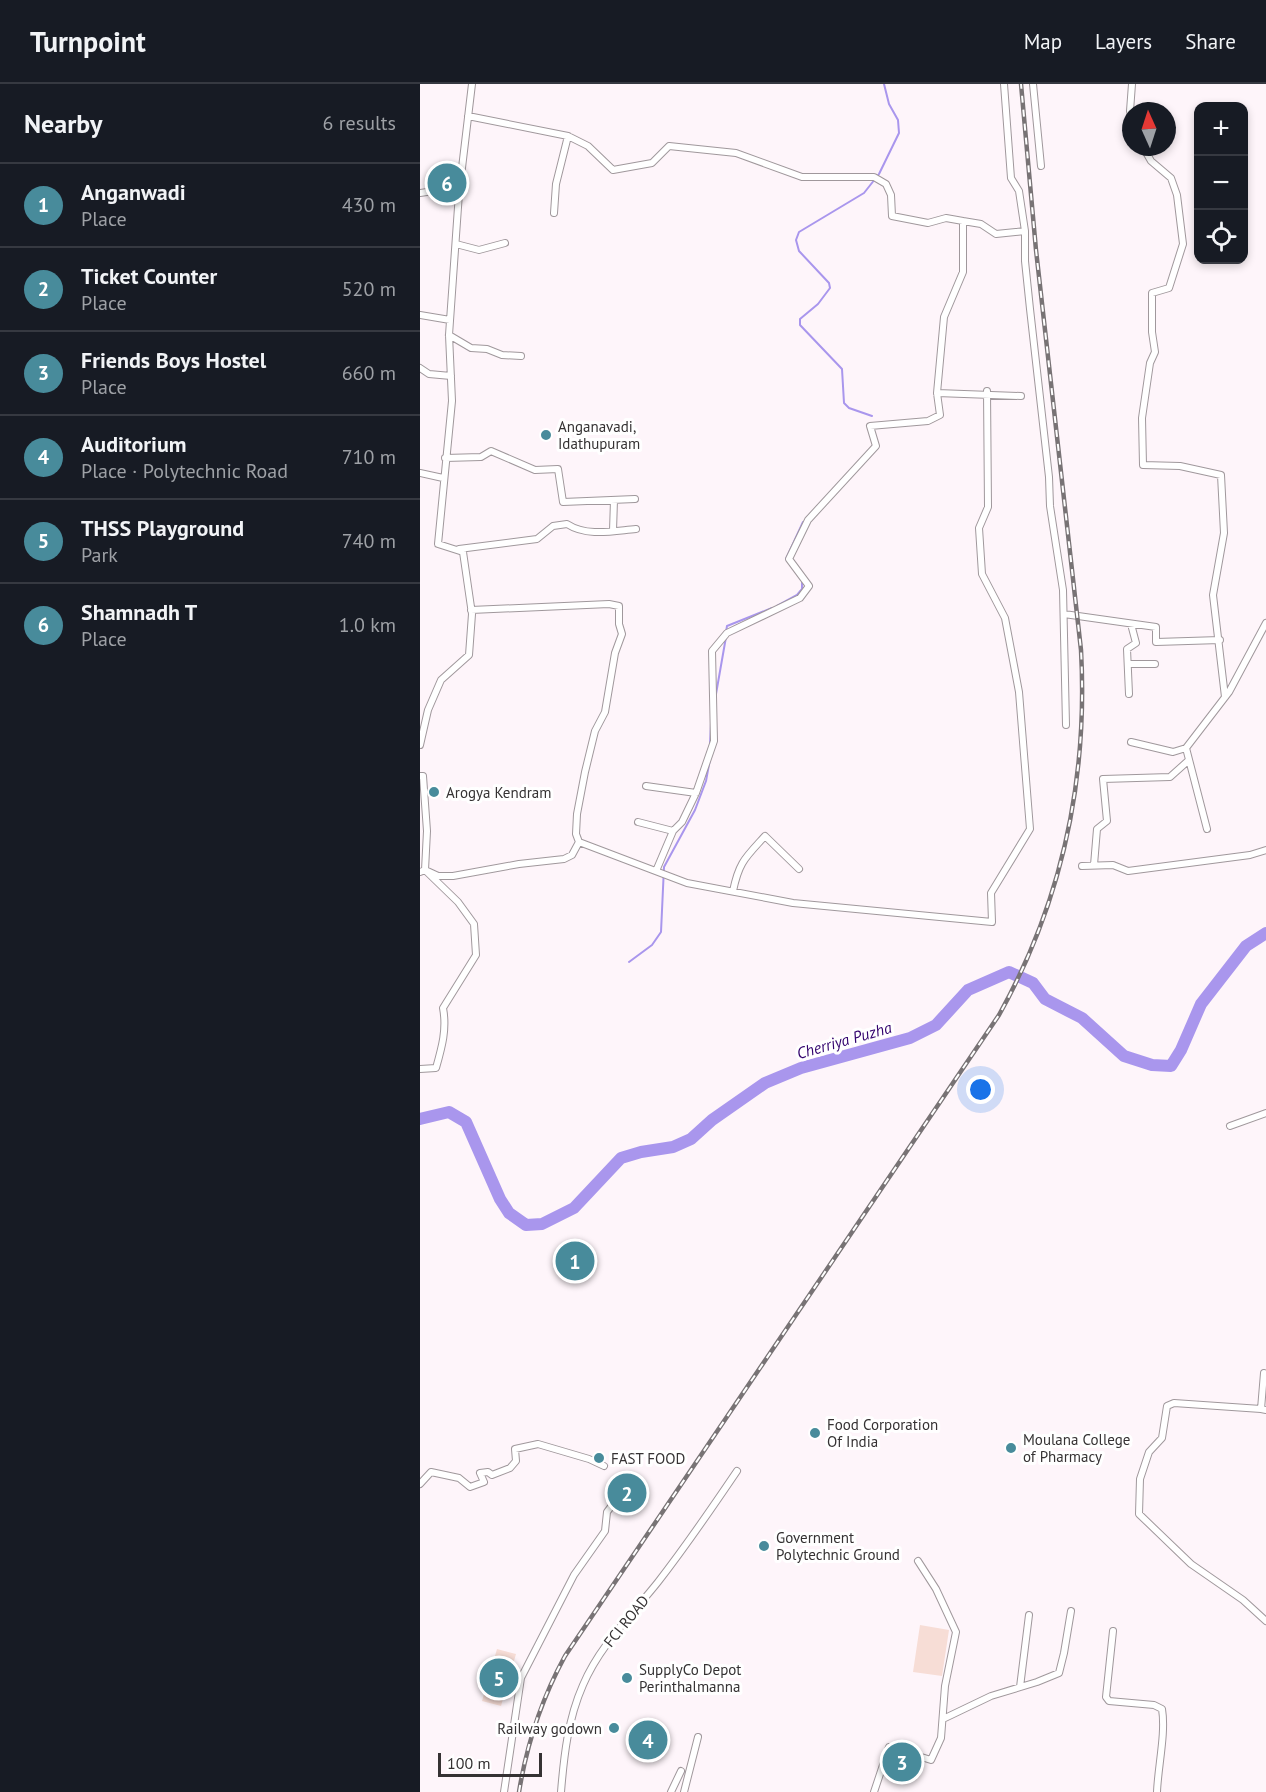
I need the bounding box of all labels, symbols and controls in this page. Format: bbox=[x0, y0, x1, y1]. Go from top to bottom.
text: Turnpoint bbox=[30, 23, 146, 60]
text: Map bbox=[1024, 28, 1062, 55]
text: Layers bbox=[1095, 28, 1152, 55]
text: Share bbox=[1185, 28, 1236, 55]
north arrow bbox=[1122, 102, 1176, 156]
map controls bbox=[1194, 102, 1248, 264]
button: + bbox=[1194, 102, 1248, 156]
text: Nearby bbox=[24, 107, 102, 140]
text: 6 results bbox=[323, 110, 396, 136]
button: − bbox=[1194, 156, 1248, 210]
pin: 6 bbox=[428, 160, 466, 206]
text: Anganwadi bbox=[81, 178, 186, 206]
text: 1 bbox=[38, 192, 49, 218]
text: 430 m bbox=[342, 192, 396, 218]
text: Place bbox=[81, 206, 127, 232]
button: locate bbox=[1194, 210, 1248, 264]
text: Ticket Counter bbox=[81, 262, 217, 290]
text: 2 bbox=[38, 276, 49, 302]
text: 520 m bbox=[342, 276, 396, 302]
text: Place bbox=[81, 290, 127, 316]
text: Friends Boys Hostel bbox=[81, 346, 266, 374]
text: 3 bbox=[38, 360, 49, 386]
text: 660 m bbox=[342, 360, 396, 386]
text: Place bbox=[81, 374, 127, 400]
place label: Anganavadi, Idathupuram bbox=[558, 417, 640, 453]
marker: Anganavadi, Idathupuram bbox=[539, 428, 553, 442]
text: Auditorium bbox=[81, 430, 187, 458]
text: 4 bbox=[38, 444, 49, 470]
text: 710 m bbox=[342, 444, 396, 470]
text: Place · Polytechnic Road bbox=[81, 458, 288, 484]
text: THSS Playground bbox=[81, 514, 244, 542]
text: 5 bbox=[38, 528, 49, 554]
text: 740 m bbox=[342, 528, 396, 554]
text: Park bbox=[81, 542, 118, 568]
text: Shamnadh T bbox=[81, 598, 197, 626]
text: 6 bbox=[38, 612, 49, 638]
text: 1.0 km bbox=[339, 612, 396, 638]
text: Place bbox=[81, 626, 127, 652]
place label: Arogya Kendram bbox=[446, 783, 551, 802]
marker: Arogya Kendram bbox=[427, 785, 441, 799]
water label: Cherriya Puzha bbox=[794, 1017, 894, 1063]
your location bbox=[966, 1075, 995, 1104]
pin: 1 bbox=[556, 1238, 594, 1284]
place label: Food Corporation Of India bbox=[827, 1415, 938, 1451]
marker: Food Corporation Of India bbox=[808, 1426, 822, 1440]
place label: Moulana College of Pharmacy bbox=[1023, 1430, 1130, 1466]
marker: Moulana College of Pharmacy bbox=[1004, 1441, 1018, 1455]
place label: FAST FOOD bbox=[611, 1449, 685, 1468]
marker: FAST FOOD bbox=[592, 1451, 606, 1465]
pin: 2 bbox=[608, 1470, 646, 1516]
place label: Government Polytechnic Ground bbox=[776, 1528, 900, 1564]
marker: Government Polytechnic Ground bbox=[757, 1539, 771, 1553]
street label: FCI ROAD bbox=[599, 1591, 653, 1651]
pin: 5 bbox=[480, 1656, 518, 1700]
place label: SupplyCo Depot Perinthalmanna bbox=[639, 1660, 741, 1696]
marker: SupplyCo Depot Perinthalmanna bbox=[620, 1671, 634, 1685]
pin: 4 bbox=[628, 1718, 668, 1762]
place label: Railway godown bbox=[497, 1719, 602, 1738]
marker: Railway godown bbox=[607, 1721, 621, 1735]
pin: 3 bbox=[882, 1740, 922, 1784]
scale bar bbox=[438, 1750, 542, 1778]
text: 100 m bbox=[447, 1753, 490, 1773]

